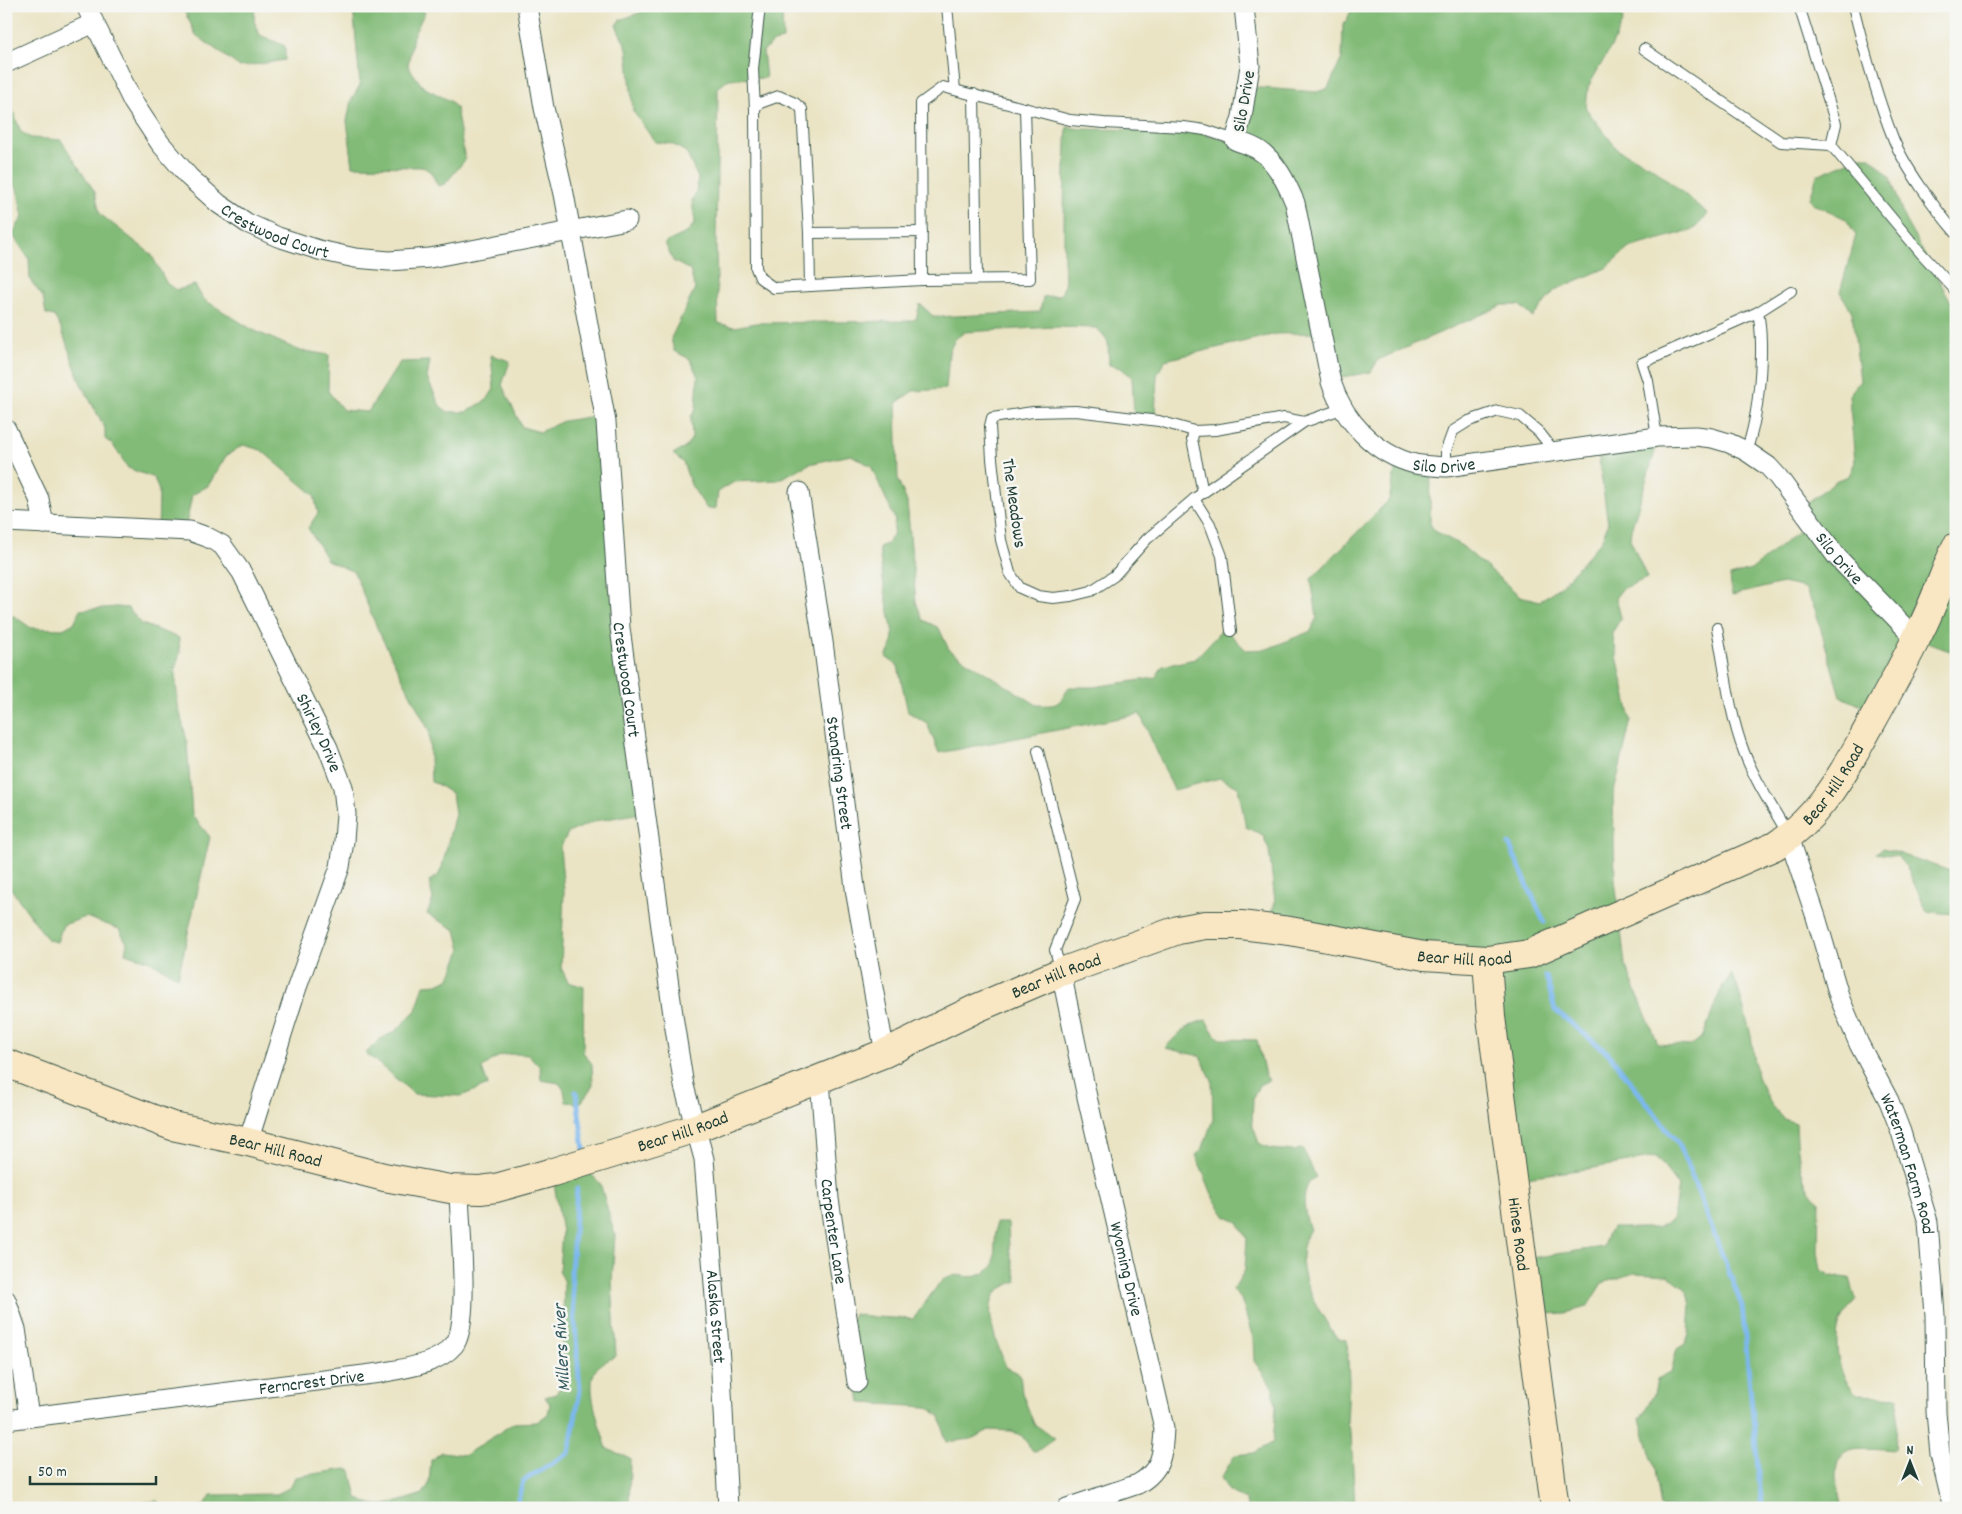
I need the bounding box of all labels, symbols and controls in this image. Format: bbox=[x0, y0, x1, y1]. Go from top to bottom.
street label: Silo Drive bbox=[1228, 68, 1263, 134]
street label: Crestwood Court bbox=[215, 199, 331, 267]
street label: Silo Drive bbox=[1410, 453, 1477, 482]
street label: The Meadows bbox=[994, 457, 1031, 550]
street label: Silo Drive bbox=[1808, 528, 1868, 592]
street label: Crestwood Court bbox=[605, 621, 645, 739]
street label: Shirley Drive bbox=[288, 690, 346, 776]
street label: Standring Street bbox=[818, 715, 857, 832]
street label: Bear Hill Road bbox=[1797, 740, 1872, 832]
street label: Bear Hill Road bbox=[1415, 945, 1514, 975]
street label: Bear Hill Road bbox=[1008, 949, 1105, 1007]
street label: Waterman Farm Road bbox=[1872, 1090, 1939, 1235]
street label: Bear Hill Road bbox=[635, 1106, 733, 1160]
street label: Bear Hill Road bbox=[227, 1128, 324, 1175]
street label: Carpenter Lane bbox=[813, 1178, 852, 1286]
street label: Hines Road bbox=[1500, 1196, 1534, 1273]
street label: Wyoming Drive bbox=[1101, 1220, 1148, 1319]
street label: Alaska Street bbox=[698, 1269, 730, 1365]
water label: Millers River bbox=[548, 1301, 579, 1392]
street label: Ferncrest Drive bbox=[258, 1365, 366, 1403]
north arrow bbox=[1884, 1436, 1934, 1486]
text: N bbox=[1907, 1441, 1914, 1461]
scale bar bbox=[30, 1454, 156, 1486]
text: 50 m bbox=[38, 1462, 67, 1484]

